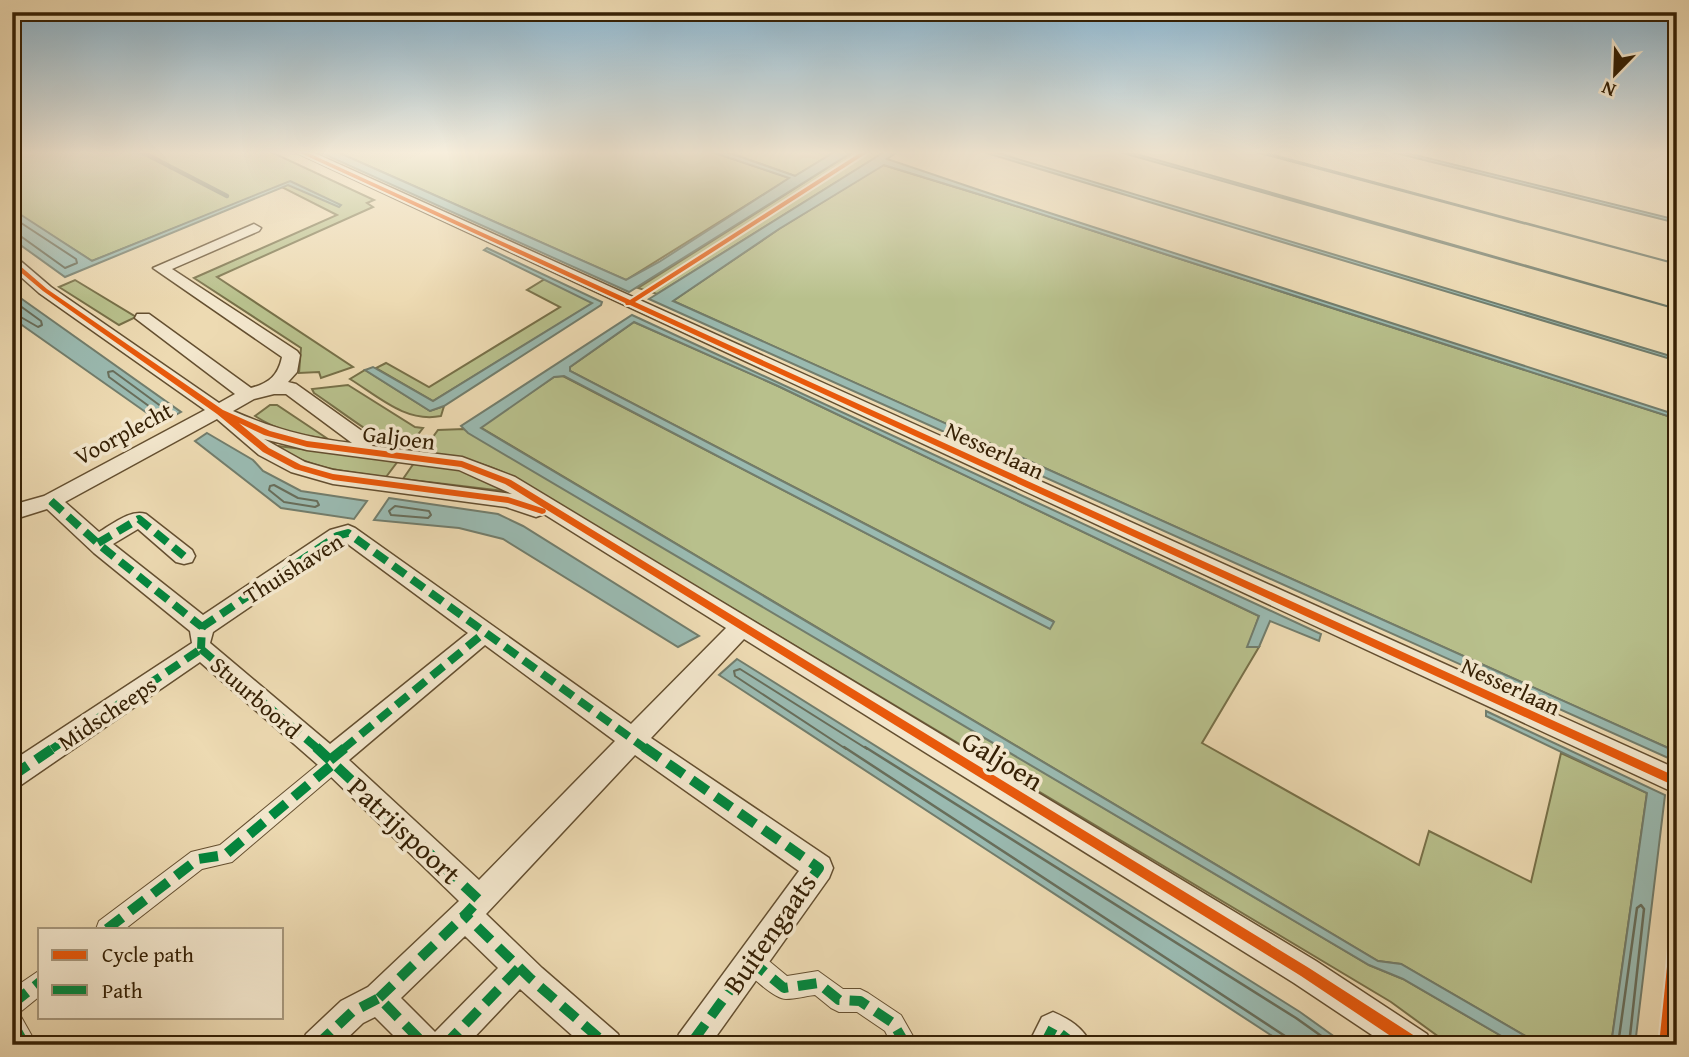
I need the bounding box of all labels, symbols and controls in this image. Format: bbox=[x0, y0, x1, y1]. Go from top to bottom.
north arrow bbox=[1580, 38, 1650, 108]
text: N bbox=[1597, 74, 1620, 105]
street label: Voorplecht bbox=[68, 393, 178, 473]
street label: Nesserlaan bbox=[940, 413, 1050, 487]
street label: Galjoen bbox=[361, 416, 437, 458]
street label: Thuishaven bbox=[237, 524, 349, 612]
street label: Stuurboord bbox=[203, 648, 309, 746]
street label: Nesserlaan bbox=[1456, 649, 1566, 723]
street label: Midscheeps bbox=[51, 668, 163, 758]
street label: Galjoen bbox=[955, 720, 1052, 800]
street label: Patrijspoort bbox=[339, 767, 471, 893]
street label: Buitengaats bbox=[712, 864, 826, 1002]
legend bbox=[38, 928, 284, 1018]
text: Cycle path bbox=[102, 939, 194, 970]
text: Path bbox=[102, 975, 143, 1006]

